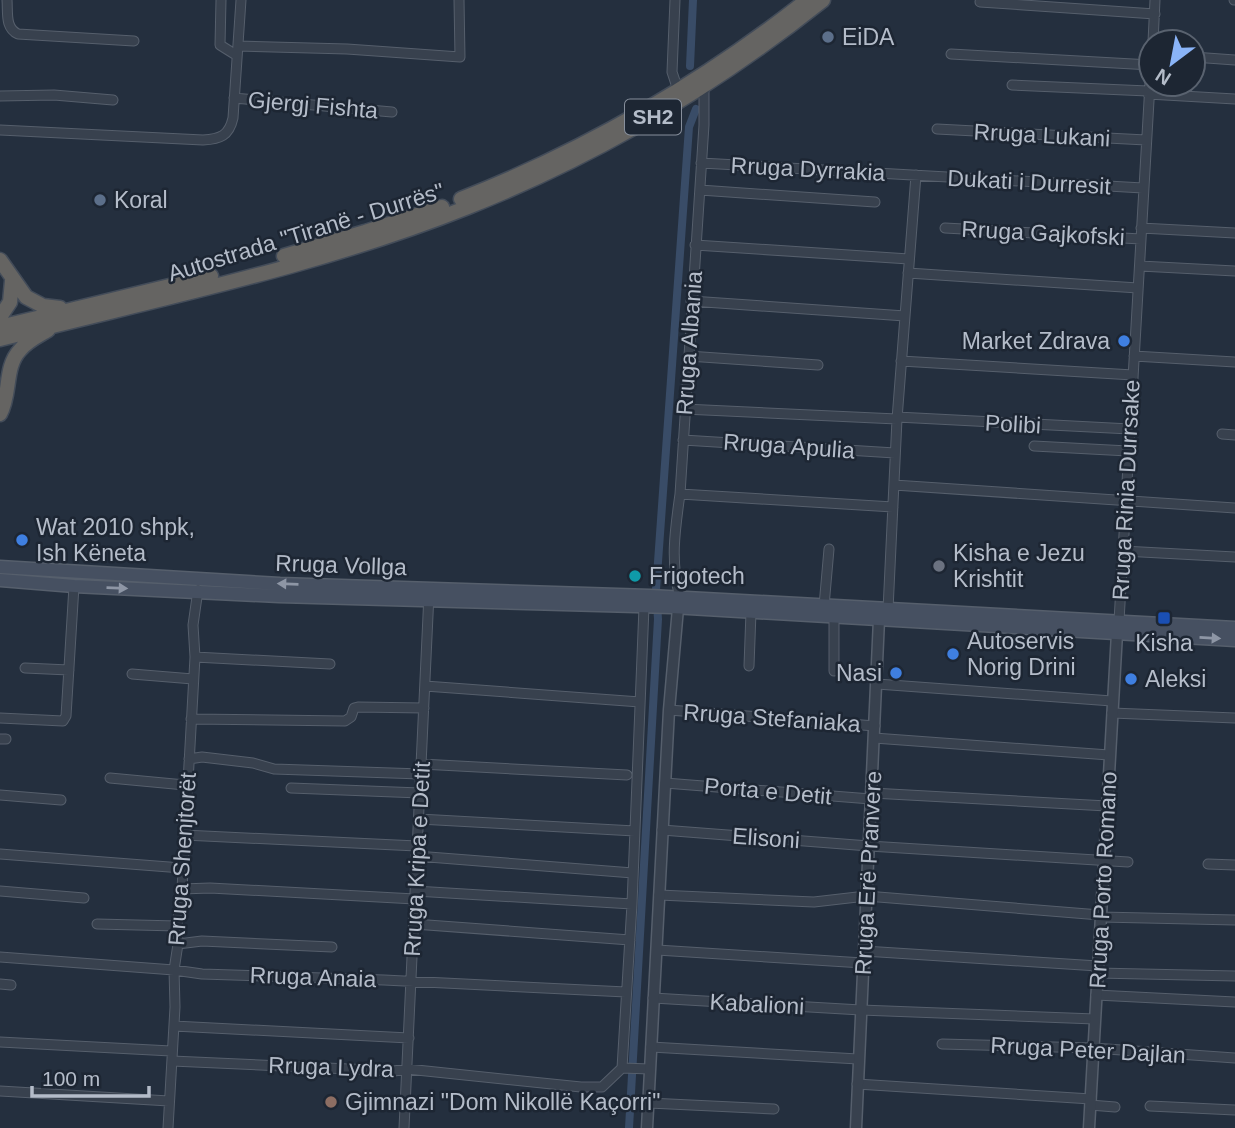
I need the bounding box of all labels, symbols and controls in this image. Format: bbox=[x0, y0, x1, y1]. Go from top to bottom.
place label: EiDA bbox=[842, 24, 895, 50]
north arrow bbox=[1137, 28, 1207, 98]
marker: EiDA bbox=[820, 29, 836, 45]
text: N bbox=[1152, 64, 1175, 90]
street label: Gjergj Fishta bbox=[247, 86, 379, 124]
road number: SH2 bbox=[625, 100, 681, 134]
street label: Rruga Lukani bbox=[973, 118, 1111, 152]
street label: Rruga Dyrrakia bbox=[730, 152, 886, 186]
street label: Dukati i Durresit bbox=[947, 165, 1112, 199]
street label: Autostrada "Tiranë - Durrës" bbox=[165, 178, 447, 286]
place label: Koral bbox=[114, 187, 168, 213]
marker: Koral bbox=[92, 192, 108, 208]
street label: Rruga Gajkofski bbox=[961, 216, 1125, 250]
street label: Rruga Albania bbox=[671, 270, 707, 416]
place label: Market Zdrava bbox=[962, 328, 1110, 354]
marker: Market Zdrava bbox=[1116, 333, 1132, 349]
street label: Rruga Rinia Durrsake bbox=[1107, 379, 1145, 601]
street label: Polibi bbox=[984, 410, 1042, 438]
street label: Rruga Apulia bbox=[722, 428, 856, 464]
place label: Wat 2010 shpk, Ish Këneta bbox=[36, 514, 195, 566]
marker: Wat 2010 shpk, Ish Këneta bbox=[14, 532, 30, 548]
place label: Kisha e Jezu Krishtit bbox=[953, 540, 1085, 592]
street label: Rruga Vollga bbox=[275, 550, 407, 580]
marker: Kisha e Jezu Krishtit bbox=[931, 558, 947, 574]
place label: Frigotech bbox=[649, 563, 745, 589]
marker: Frigotech bbox=[627, 568, 643, 584]
one-way arrow bbox=[277, 578, 299, 590]
one-way arrow bbox=[106, 582, 128, 593]
marker: Kisha bbox=[1156, 610, 1172, 626]
place label: Autoservis Norig Drini bbox=[967, 628, 1076, 680]
place label: Kisha bbox=[1135, 630, 1193, 656]
one-way arrow bbox=[1200, 633, 1222, 644]
marker: Autoservis Norig Drini bbox=[945, 646, 961, 662]
place label: Nasi bbox=[836, 660, 882, 686]
marker: Nasi bbox=[888, 665, 904, 681]
place label: Aleksi bbox=[1145, 666, 1206, 692]
marker: Aleksi bbox=[1123, 671, 1139, 687]
street label: Rruga Stefaniaka bbox=[682, 699, 862, 737]
street label: Rruga Kripa e Detit bbox=[399, 760, 435, 957]
street label: Rruga Erë Pranvere bbox=[850, 770, 886, 976]
street label: Rruga Shenjtorët bbox=[163, 771, 201, 947]
street label: Rruga Porto Romano bbox=[1084, 771, 1122, 989]
street label: Porta e Detit bbox=[703, 772, 833, 810]
street label: Elisoni bbox=[731, 823, 801, 853]
street label: Rruga Anaia bbox=[249, 962, 377, 992]
street label: Kabalioni bbox=[709, 989, 805, 1019]
street label: Rruga Peter Dajlan bbox=[990, 1032, 1186, 1068]
street label: Rruga Lydra bbox=[268, 1052, 394, 1082]
scale bar bbox=[32, 1054, 149, 1098]
text: 100 m bbox=[42, 1067, 100, 1090]
place label: Gjimnazi "Dom Nikollë Kaçorri" bbox=[345, 1089, 660, 1115]
marker: Gjimnazi "Dom Nikollë Kaçorri" bbox=[323, 1094, 339, 1110]

